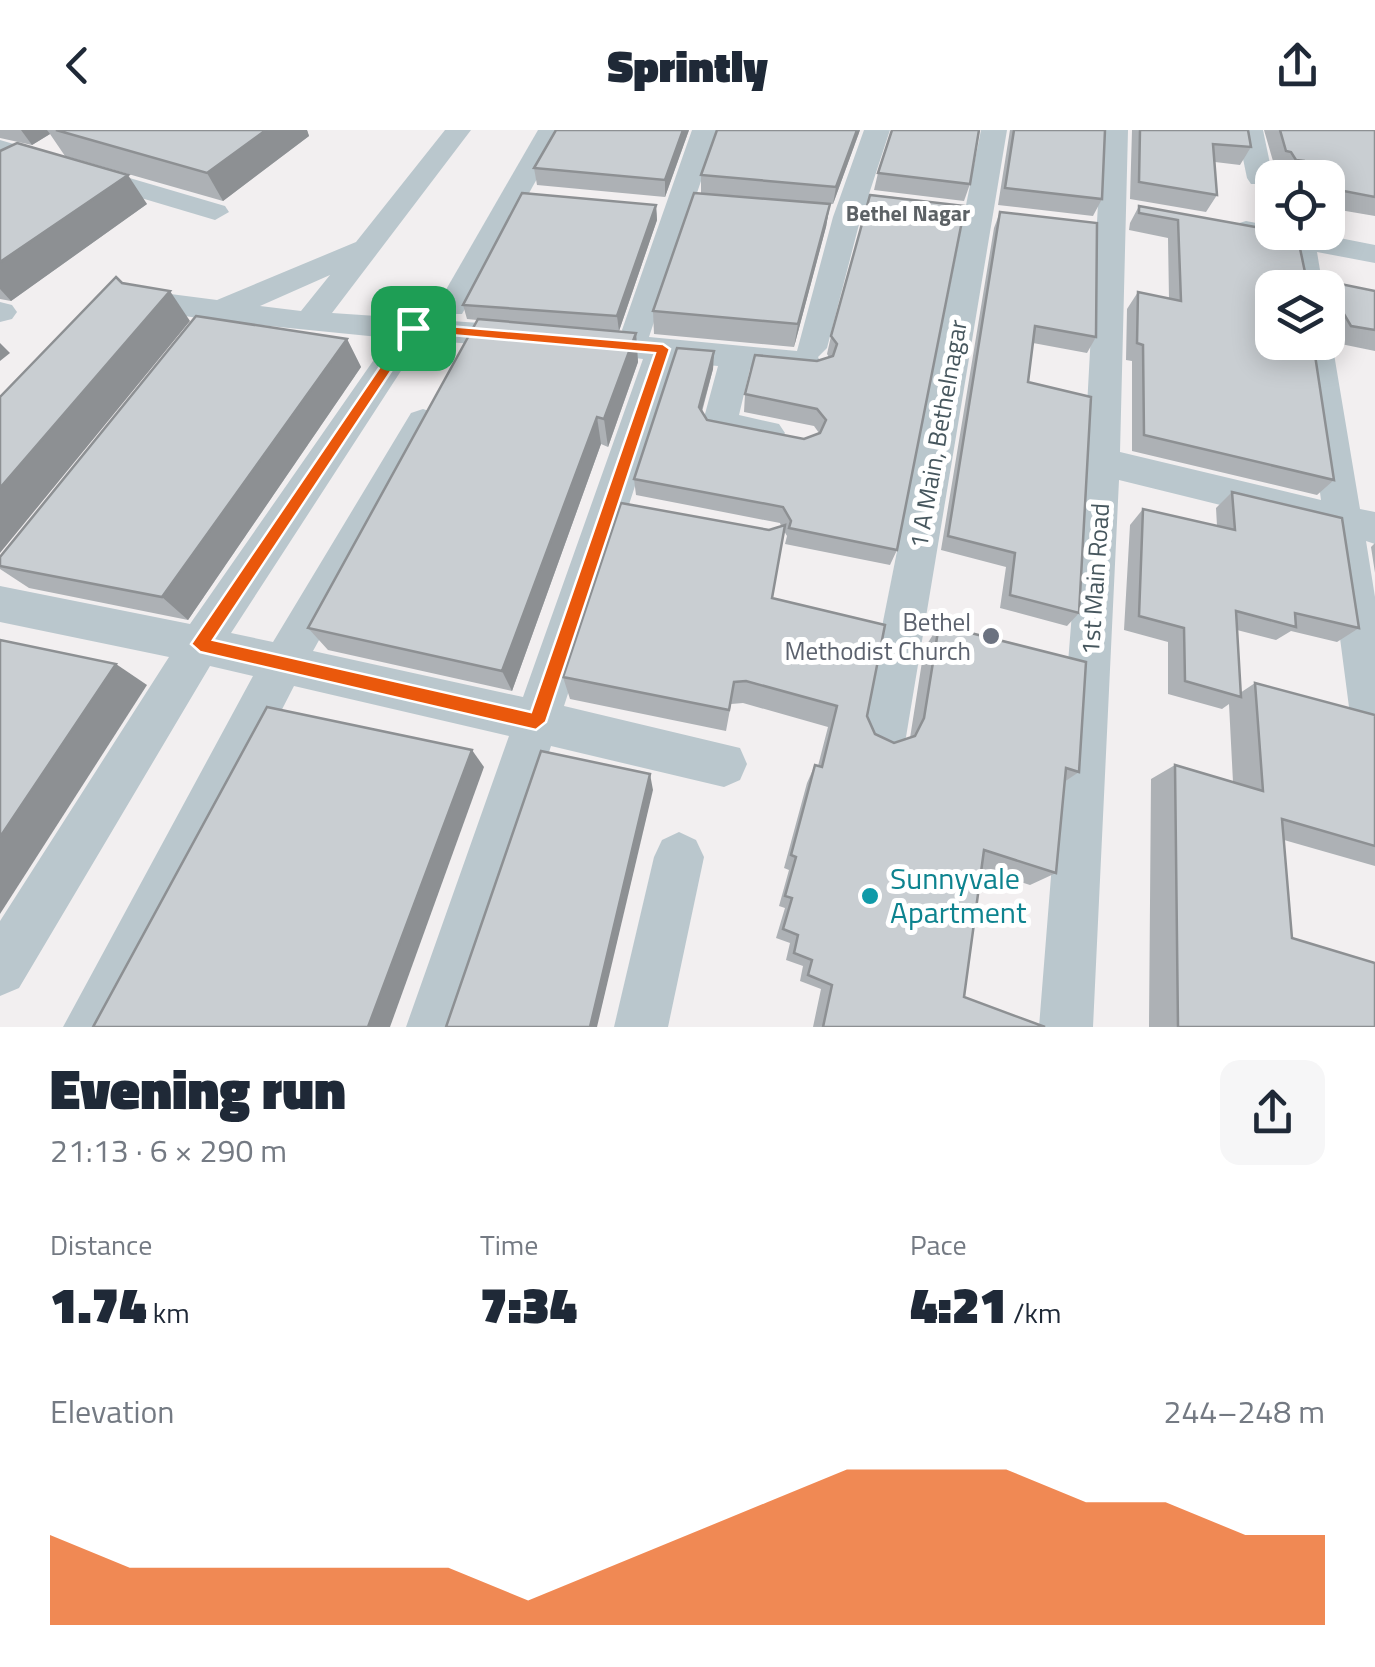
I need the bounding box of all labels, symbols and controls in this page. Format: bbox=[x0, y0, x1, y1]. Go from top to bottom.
text: Sprintly bbox=[607, 31, 768, 99]
icon: back bbox=[50, 38, 105, 93]
icon: share bbox=[1270, 38, 1325, 93]
map controls bbox=[1255, 160, 1345, 360]
button: locate bbox=[1255, 160, 1345, 250]
district label: Bethel Nagar bbox=[846, 196, 970, 230]
button: layers bbox=[1255, 270, 1345, 360]
pin bbox=[371, 286, 456, 371]
icon: arrive bbox=[386, 301, 441, 356]
street label: 1 A Main, Bethelnagar bbox=[899, 316, 977, 552]
street label: 1st Main Road bbox=[1071, 502, 1119, 656]
place label: Bethel Methodist Church bbox=[785, 603, 971, 670]
marker: Bethel Methodist Church bbox=[980, 625, 1002, 647]
place label: Sunnyvale Apartment bbox=[890, 855, 1027, 935]
marker: Sunnyvale Apartment bbox=[859, 885, 881, 907]
text: Evening run bbox=[50, 1047, 346, 1130]
button: share bbox=[1220, 1060, 1325, 1165]
text: 21:13 · 6 × 290 m bbox=[50, 1126, 287, 1174]
text: Distance bbox=[50, 1223, 152, 1266]
text: Time bbox=[480, 1223, 538, 1266]
text: Pace bbox=[910, 1223, 967, 1266]
text: 1.74 bbox=[50, 1266, 147, 1342]
text: 7:34 bbox=[480, 1266, 577, 1342]
text: 4:21 bbox=[910, 1266, 1007, 1342]
text: km bbox=[147, 1291, 190, 1334]
text: /km bbox=[1007, 1291, 1061, 1334]
text: Elevation bbox=[50, 1387, 174, 1435]
text: 244–248 m bbox=[1163, 1387, 1325, 1435]

